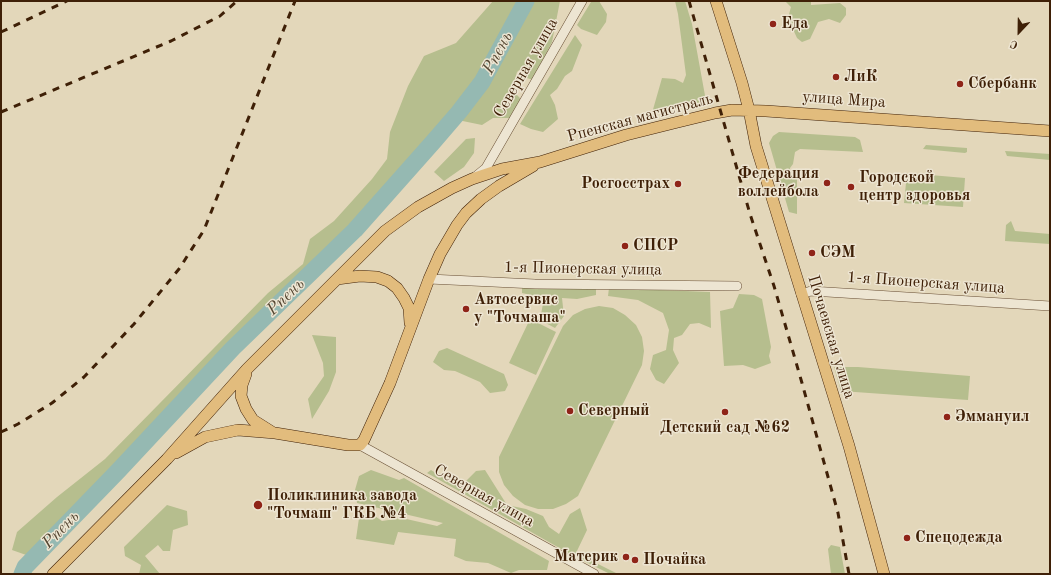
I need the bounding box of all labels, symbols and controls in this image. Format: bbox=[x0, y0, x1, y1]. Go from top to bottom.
north arrow bbox=[999, 12, 1039, 52]
place label: Еда bbox=[781, 14, 808, 34]
street label: Северная улица bbox=[490, 15, 562, 121]
marker: Еда bbox=[768, 19, 778, 29]
water label: Рпень bbox=[478, 28, 518, 78]
text: С bbox=[1009, 37, 1020, 50]
place label: ЛиК bbox=[844, 67, 877, 87]
marker: ЛиК bbox=[831, 72, 841, 82]
place label: Сбербанк bbox=[968, 74, 1037, 94]
marker: Сбербанк bbox=[955, 79, 965, 89]
street label: улица Мира bbox=[802, 88, 886, 112]
street label: Рпенская магистраль bbox=[565, 89, 715, 147]
place label: Федерация воллейбола bbox=[738, 164, 819, 202]
place label: Городской центр здоровья bbox=[859, 168, 970, 206]
place label: Росгосстрах bbox=[581, 174, 670, 194]
marker: Федерация воллейбола bbox=[822, 178, 832, 188]
marker: Росгосстрах bbox=[673, 179, 683, 189]
marker: Городской центр здоровья bbox=[846, 182, 856, 192]
place label: СПСР bbox=[633, 236, 678, 256]
marker: СПСР bbox=[620, 241, 630, 251]
place label: СЭМ bbox=[820, 243, 855, 263]
marker: СЭМ bbox=[807, 248, 817, 258]
street label: 1-я Пионерская улица bbox=[504, 258, 662, 280]
street label: 1-я Пионерская улица bbox=[846, 268, 1006, 298]
street label: Почаевская улица bbox=[803, 273, 859, 401]
water label: Рпень bbox=[263, 274, 309, 320]
place label: Автосервис у "Точмаша" bbox=[474, 290, 566, 328]
marker: Автосервис у "Точмаша" bbox=[461, 304, 471, 314]
place label: Северный bbox=[578, 401, 650, 421]
marker: Северный bbox=[565, 406, 575, 416]
marker: Детский сад №62 bbox=[720, 407, 730, 417]
place label: Эммануил bbox=[955, 407, 1029, 427]
marker: Эммануил bbox=[942, 412, 952, 422]
place label: Детский сад №62 bbox=[660, 418, 790, 438]
street label: Северная улица bbox=[430, 461, 538, 531]
place label: Поликлиника завода "Точмаш" ГКБ №4 bbox=[267, 486, 417, 524]
marker: Поликлиника завода "Точмаш" ГКБ №4 bbox=[252, 499, 264, 511]
water label: Рпень bbox=[38, 507, 84, 553]
place label: Спецодежда bbox=[915, 528, 1003, 548]
marker: Спецодежда bbox=[902, 533, 912, 543]
place label: Материк bbox=[554, 547, 618, 567]
place label: Почайка bbox=[643, 550, 706, 570]
marker: Материк bbox=[621, 552, 631, 562]
marker: Почайка bbox=[630, 555, 640, 565]

